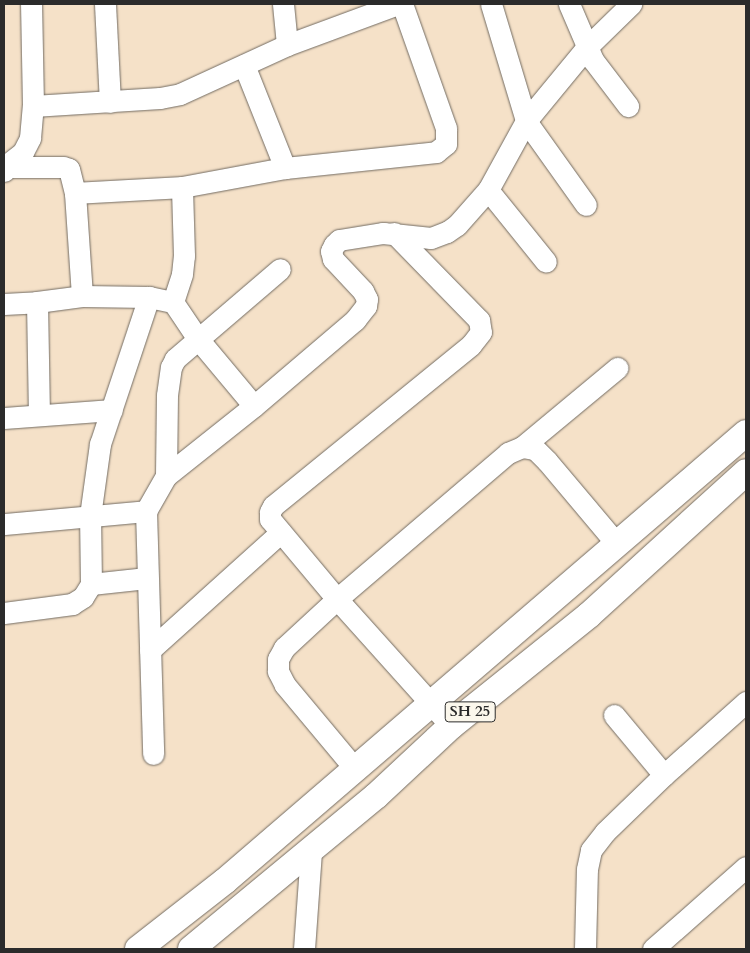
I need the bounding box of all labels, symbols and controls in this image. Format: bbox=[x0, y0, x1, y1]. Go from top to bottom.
road number: SH 25 bbox=[444, 700, 496, 724]

